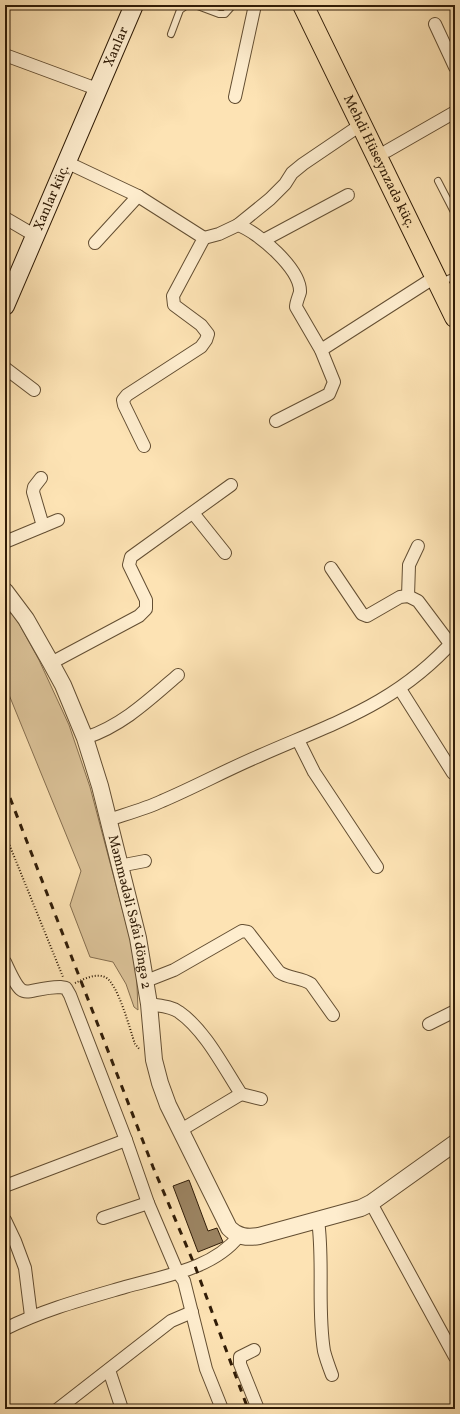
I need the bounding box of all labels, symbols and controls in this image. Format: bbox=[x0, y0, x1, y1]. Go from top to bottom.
street label: Xanlar bbox=[99, 24, 133, 70]
street label: Mehdi Hüseynzadə küç. bbox=[339, 92, 420, 231]
street label: Xanlar küç. bbox=[29, 162, 74, 233]
street label: Məmmədəli Səfai döngə 2 bbox=[103, 833, 156, 991]

